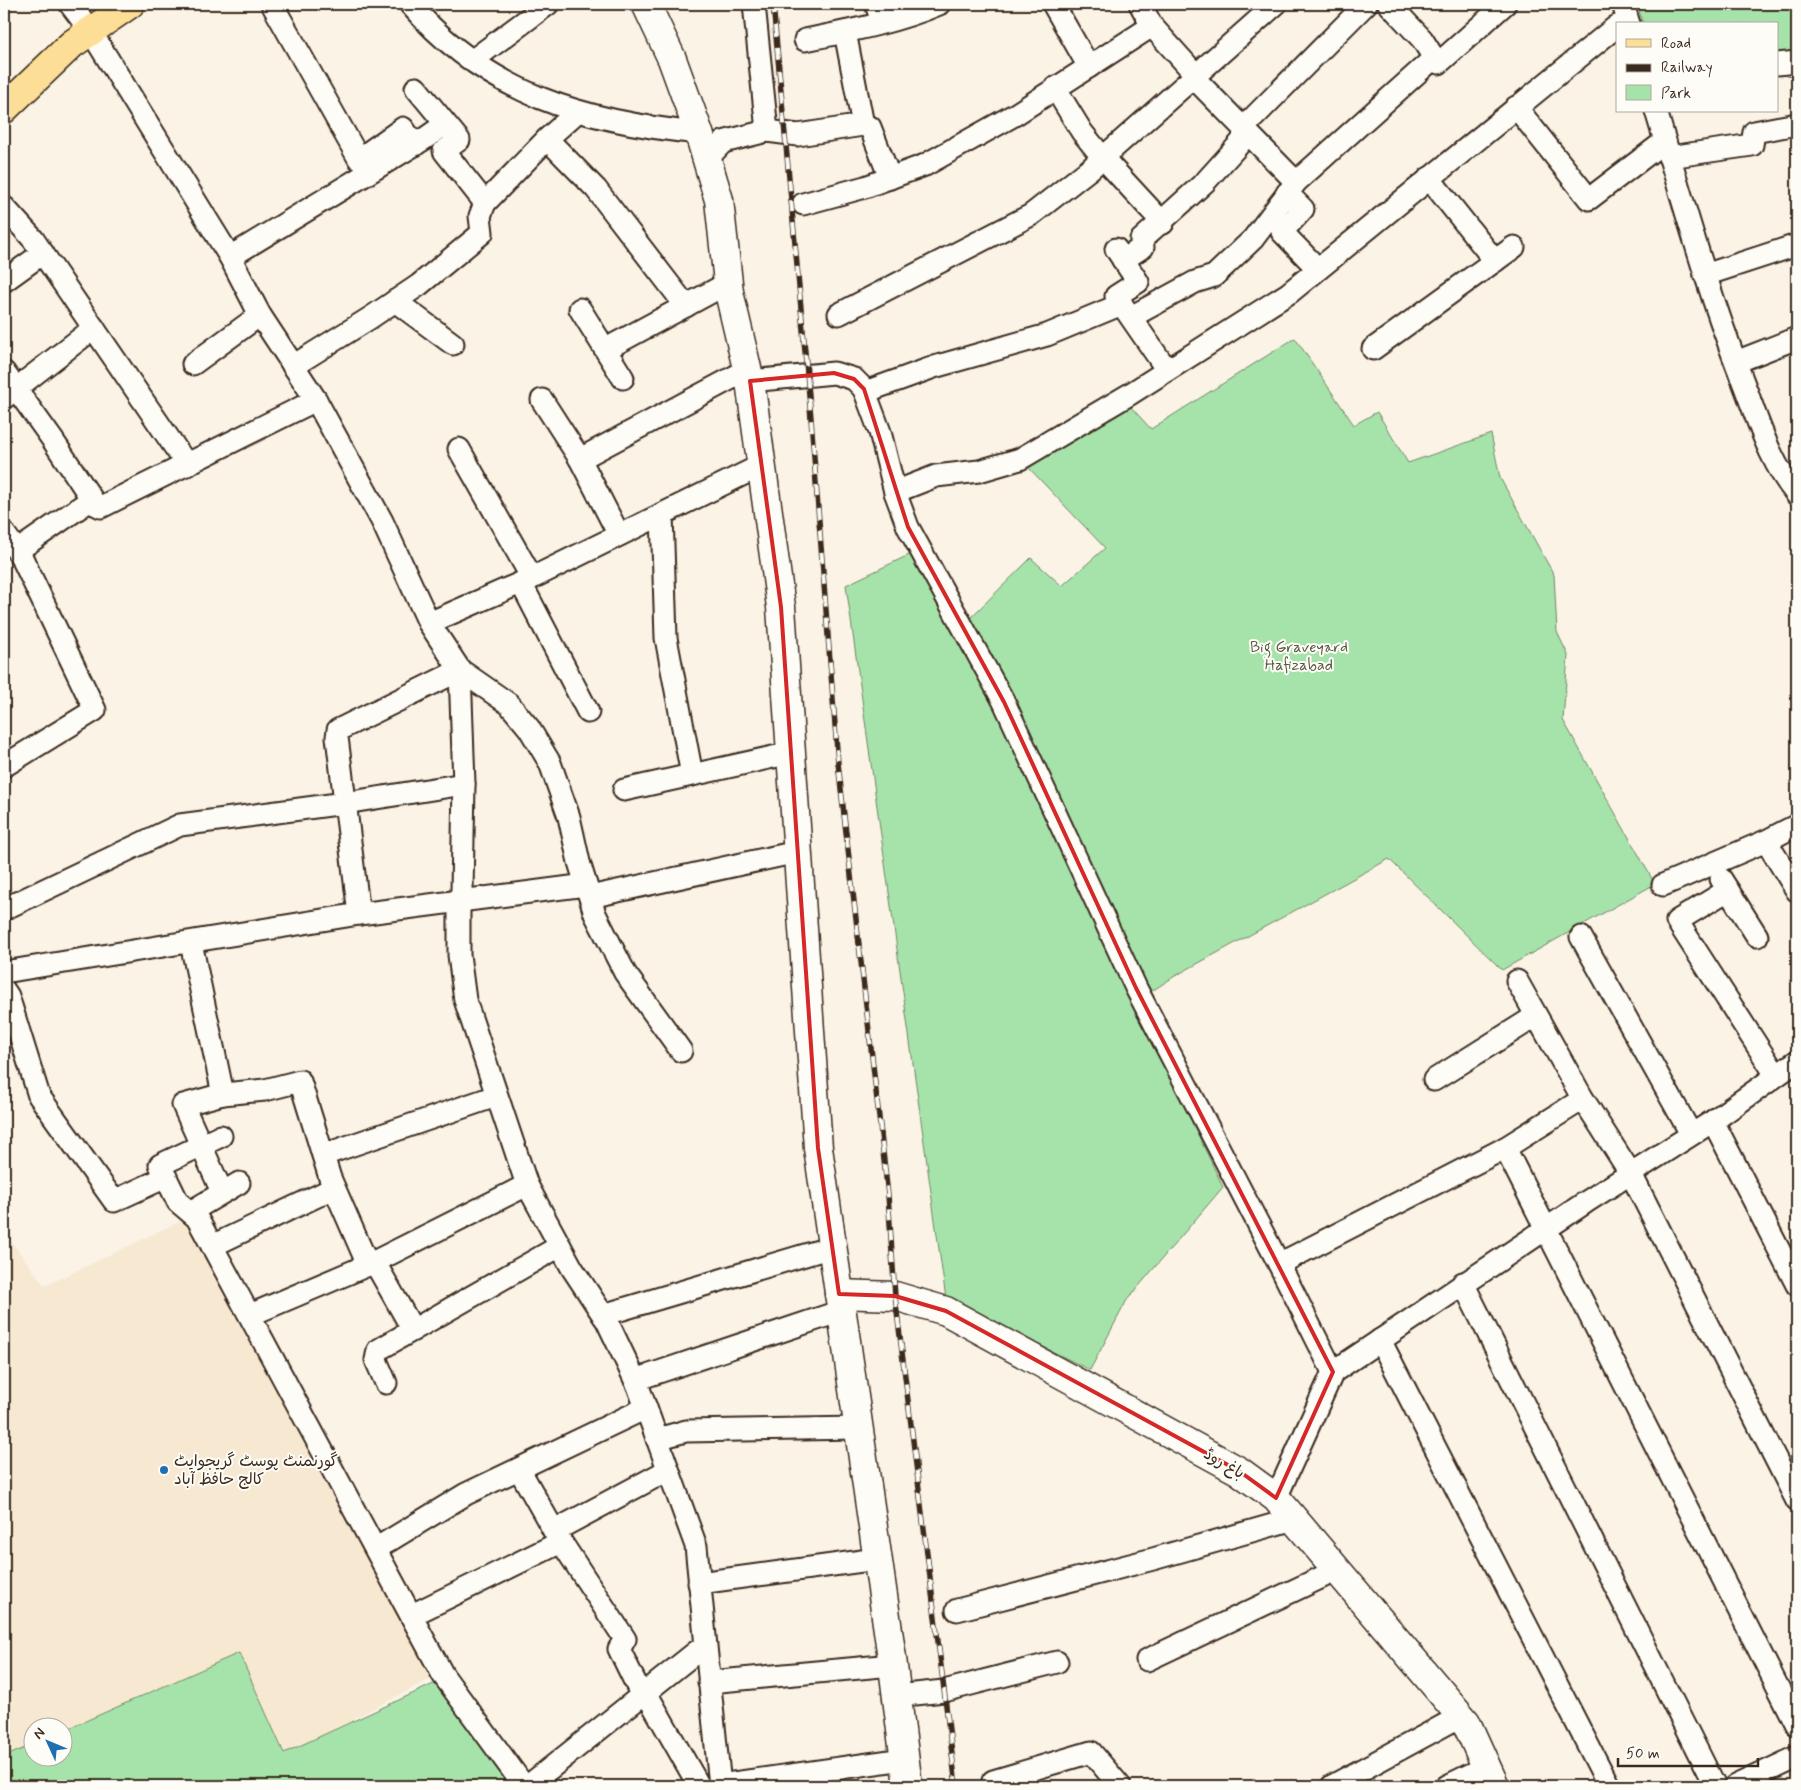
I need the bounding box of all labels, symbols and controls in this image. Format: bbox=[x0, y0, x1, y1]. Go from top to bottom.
legend bbox=[1616, 22, 1778, 112]
text: Road bbox=[1661, 34, 1691, 54]
text: Railway bbox=[1661, 58, 1713, 78]
text: Park bbox=[1661, 84, 1691, 104]
park label: Big Graveyard Hafizabad bbox=[1250, 637, 1348, 676]
street label: باغ روڈ bbox=[1200, 1444, 1248, 1484]
place label: گورنمنٹ پوسٹ گریجوایٹ کالج حافظ آباد bbox=[174, 1451, 338, 1490]
marker: گورنمنٹ پوسٹ گریجوایٹ کالج حافظ آباد bbox=[158, 1464, 170, 1476]
north arrow bbox=[22, 1718, 72, 1768]
text: N bbox=[30, 1724, 49, 1743]
scale bar bbox=[1618, 1735, 1758, 1767]
text: 50 m bbox=[1626, 1744, 1660, 1764]

